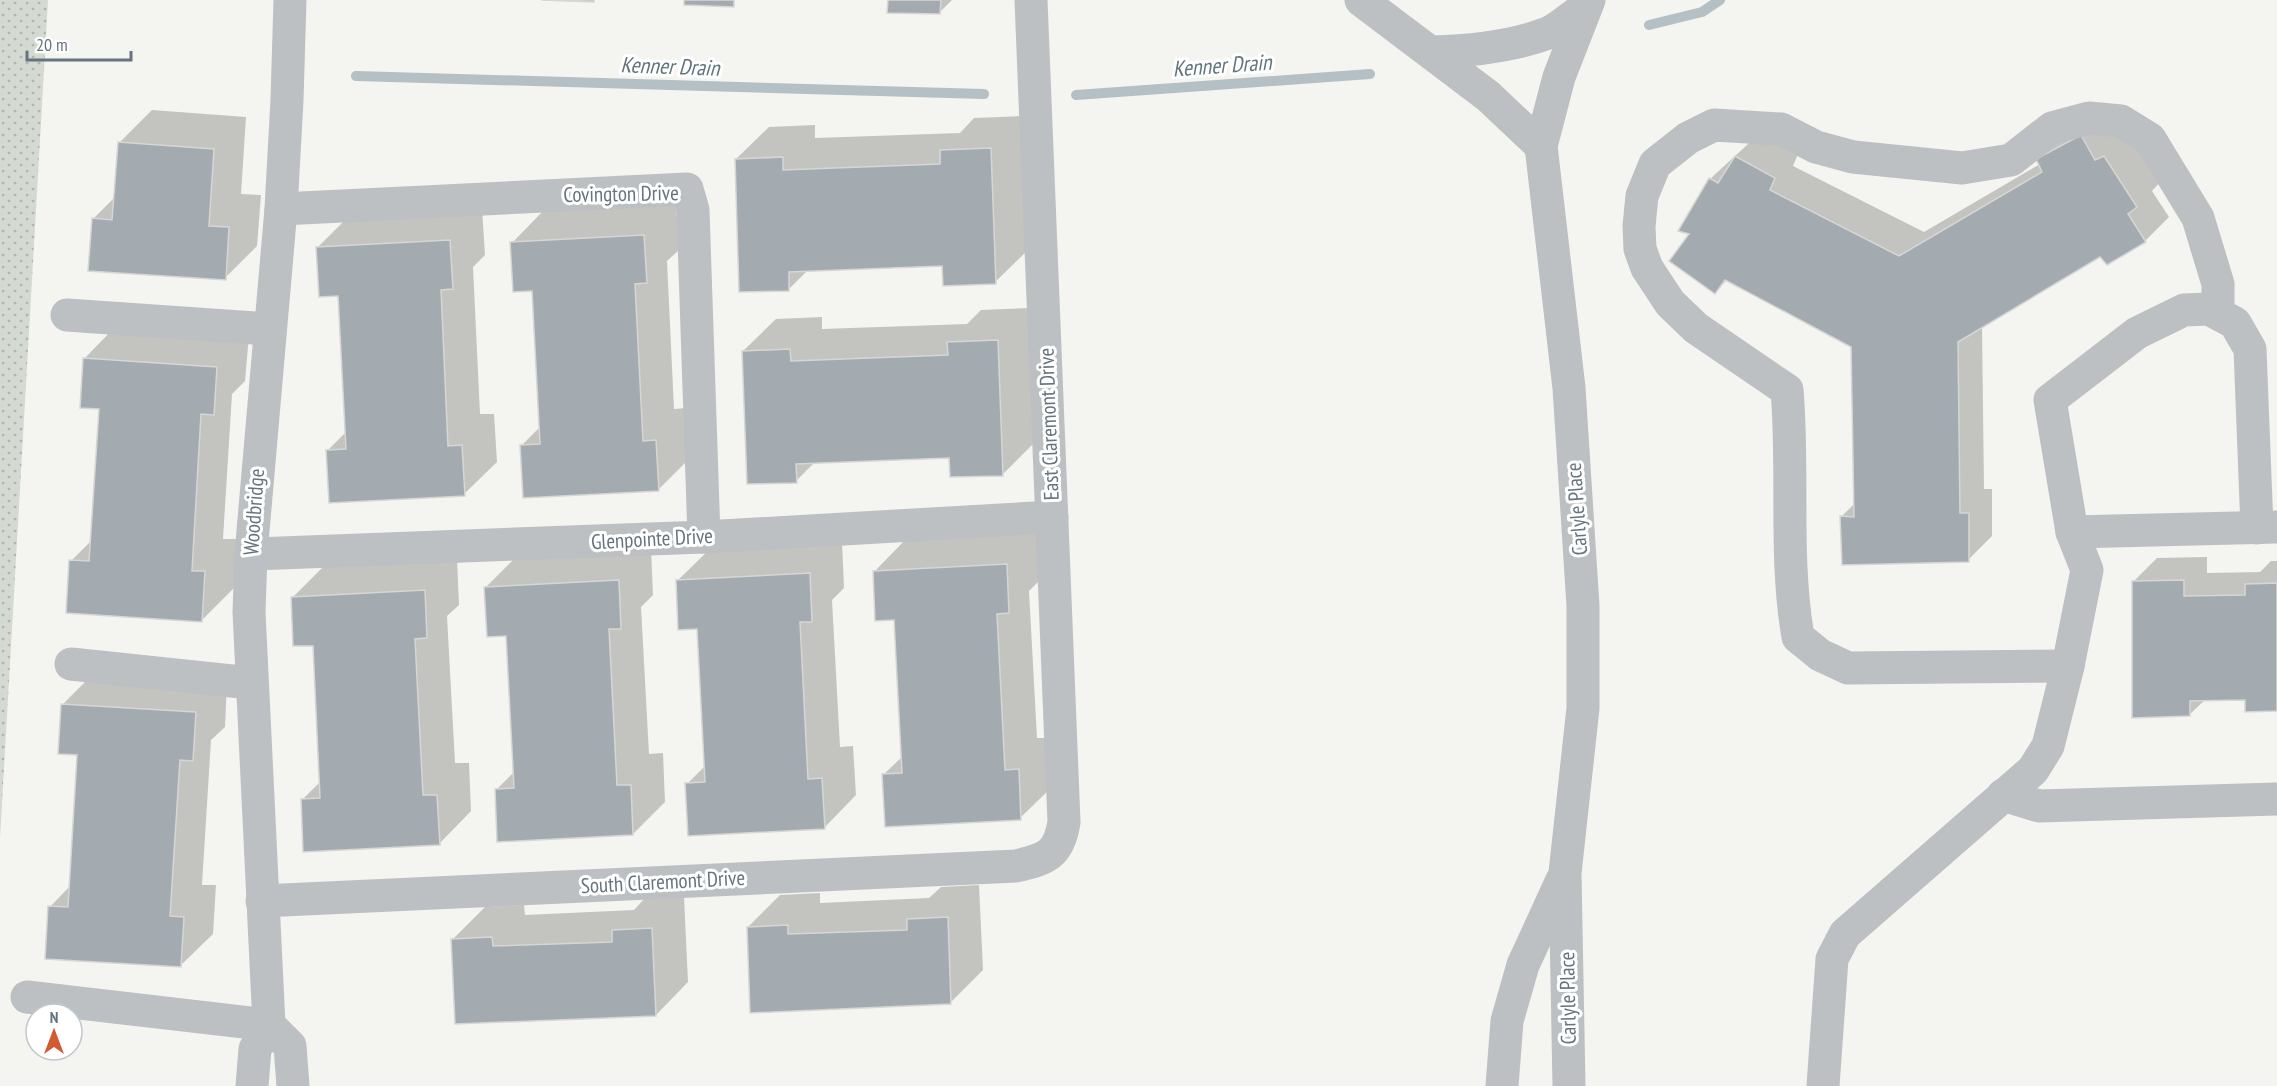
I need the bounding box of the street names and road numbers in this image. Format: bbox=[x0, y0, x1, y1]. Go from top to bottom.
street label: Covington Drive bbox=[563, 179, 679, 208]
street label: East Claremont Drive bbox=[1032, 347, 1065, 501]
street label: Carlyle Place bbox=[1560, 462, 1593, 556]
street label: Woodbridge bbox=[237, 468, 270, 556]
street label: Glenpointe Drive bbox=[590, 522, 714, 555]
street label: South Claremont Drive bbox=[580, 864, 746, 899]
street label: Carlyle Place bbox=[1553, 951, 1582, 1045]

